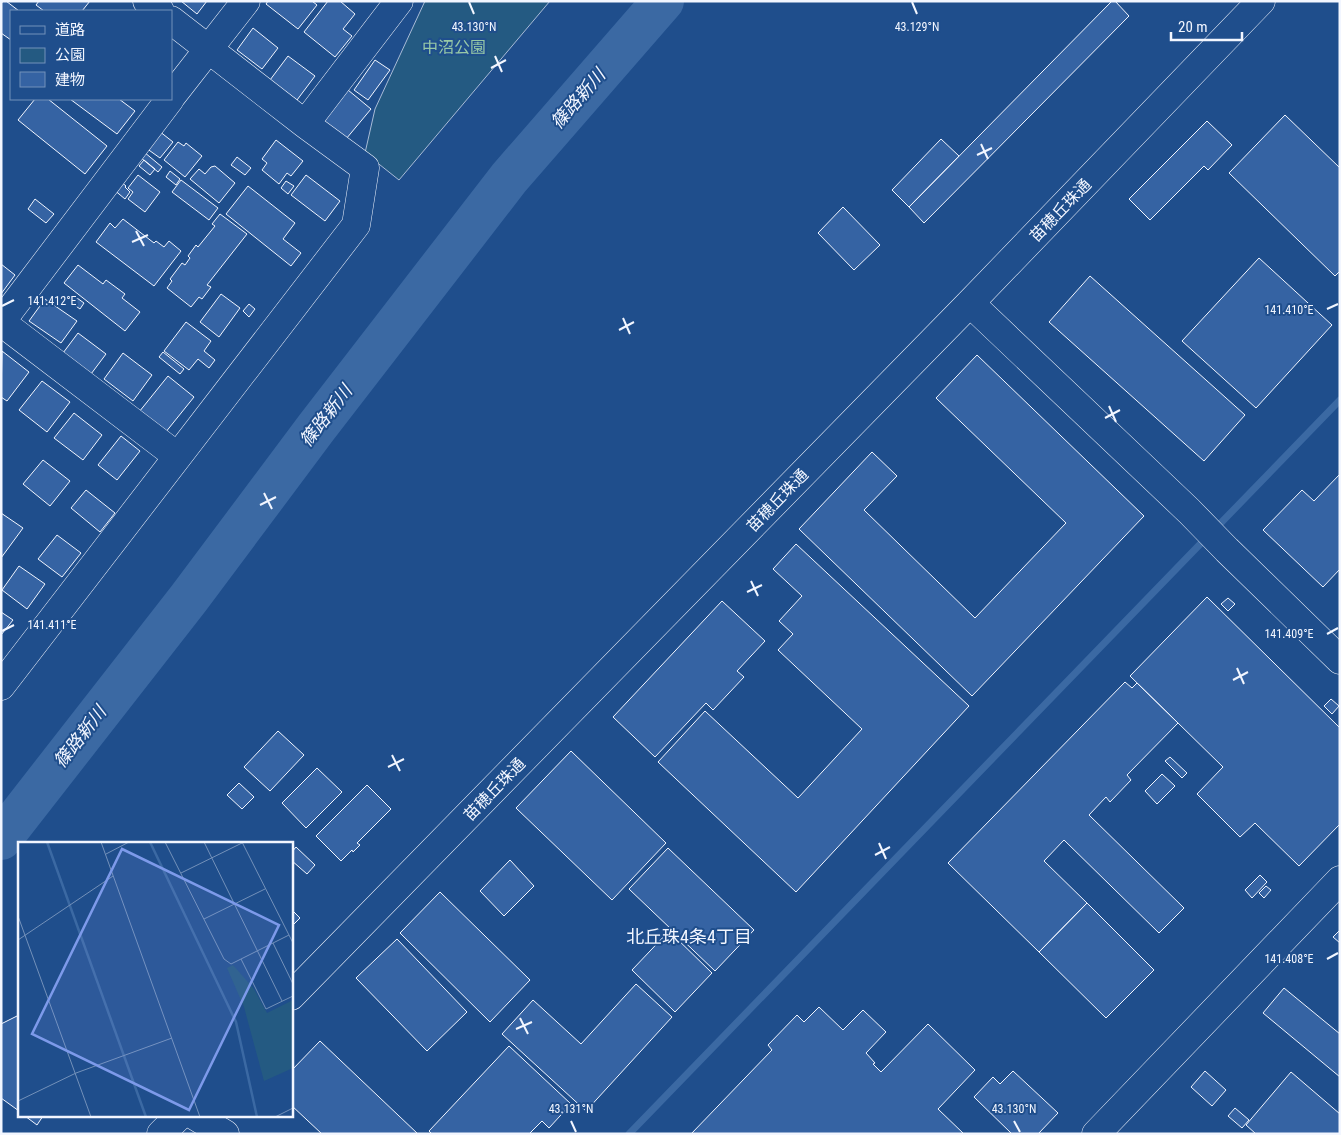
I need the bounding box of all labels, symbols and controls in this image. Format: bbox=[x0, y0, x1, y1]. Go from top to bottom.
legend bbox=[10, 10, 172, 100]
scale bar bbox=[1171, 10, 1242, 42]
text: 20 m bbox=[1178, 18, 1208, 36]
text: 43.130°N bbox=[452, 20, 496, 34]
text: 43.129°N bbox=[895, 20, 939, 34]
text: 道路 bbox=[55, 21, 85, 39]
park label: 中沼公園 bbox=[422, 38, 486, 57]
text: 公園 bbox=[55, 46, 85, 64]
water label: 篠路新川 bbox=[546, 63, 610, 133]
text: 建物 bbox=[55, 71, 85, 89]
street label: 苗穂丘珠通 bbox=[1026, 175, 1095, 246]
text: 141.412°E bbox=[27, 294, 77, 308]
text: 141.410°E bbox=[1264, 303, 1314, 317]
water label: 篠路新川 bbox=[295, 379, 357, 451]
street label: 苗穂丘珠通 bbox=[743, 465, 812, 536]
text: 141.411°E bbox=[27, 618, 77, 632]
text: 141.409°E bbox=[1264, 627, 1314, 641]
water label: 篠路新川 bbox=[49, 700, 111, 772]
street label: 苗穂丘珠通 bbox=[460, 754, 529, 825]
inset map bbox=[18, 842, 292, 1118]
district label: 北丘珠4条4丁目 bbox=[626, 926, 752, 947]
text: 141.408°E bbox=[1264, 952, 1314, 966]
text: 43.131°N bbox=[549, 1102, 593, 1116]
text: 43.130°N bbox=[992, 1102, 1036, 1116]

